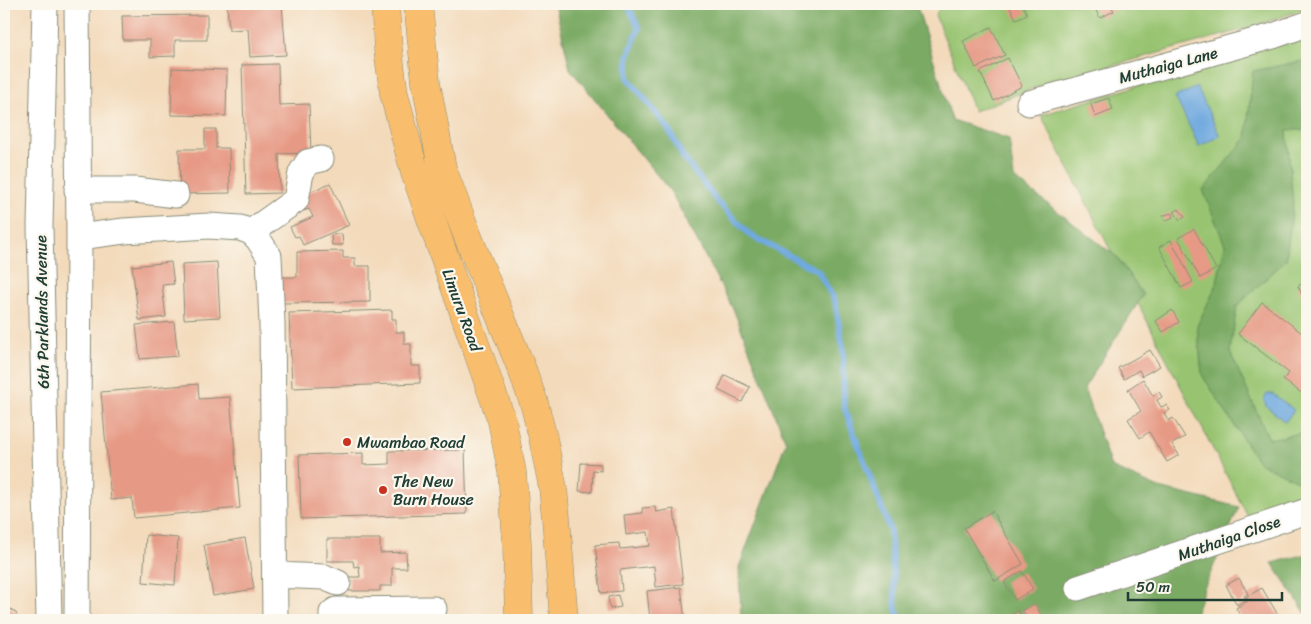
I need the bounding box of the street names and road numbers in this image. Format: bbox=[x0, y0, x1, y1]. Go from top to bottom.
street label: Muthaiga Lane bbox=[1115, 38, 1221, 92]
street label: 6th Parklands Avenue bbox=[26, 235, 58, 389]
street label: Limuru Road bbox=[434, 265, 491, 357]
street label: Muthaiga Close bbox=[1173, 507, 1285, 569]

